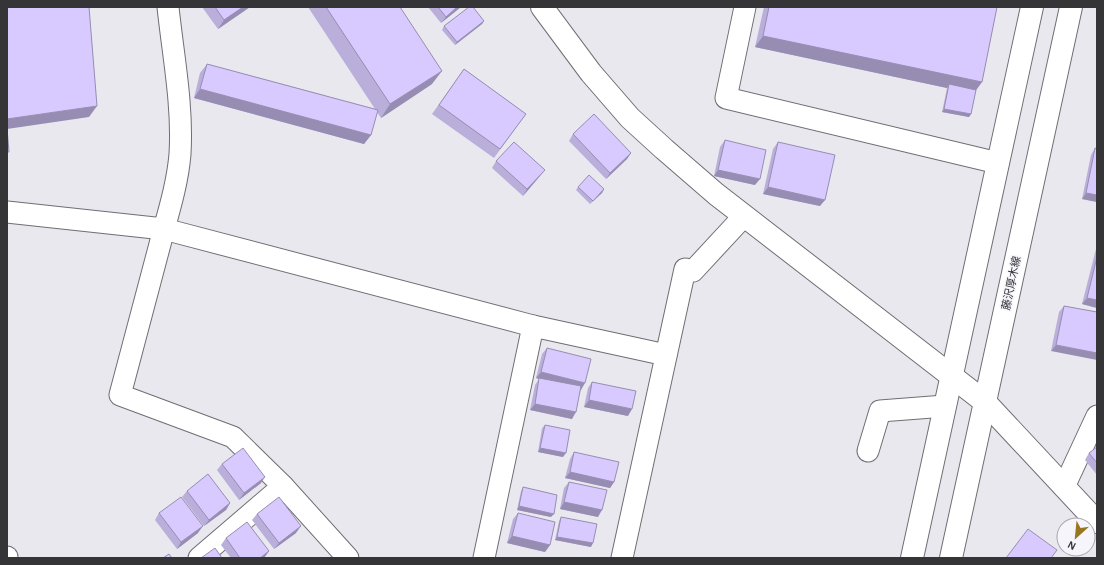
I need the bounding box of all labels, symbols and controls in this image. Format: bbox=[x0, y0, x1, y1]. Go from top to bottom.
street label: 藤沢厚木線 bbox=[999, 255, 1023, 311]
north arrow bbox=[1056, 517, 1096, 557]
text: N bbox=[1066, 539, 1078, 552]

